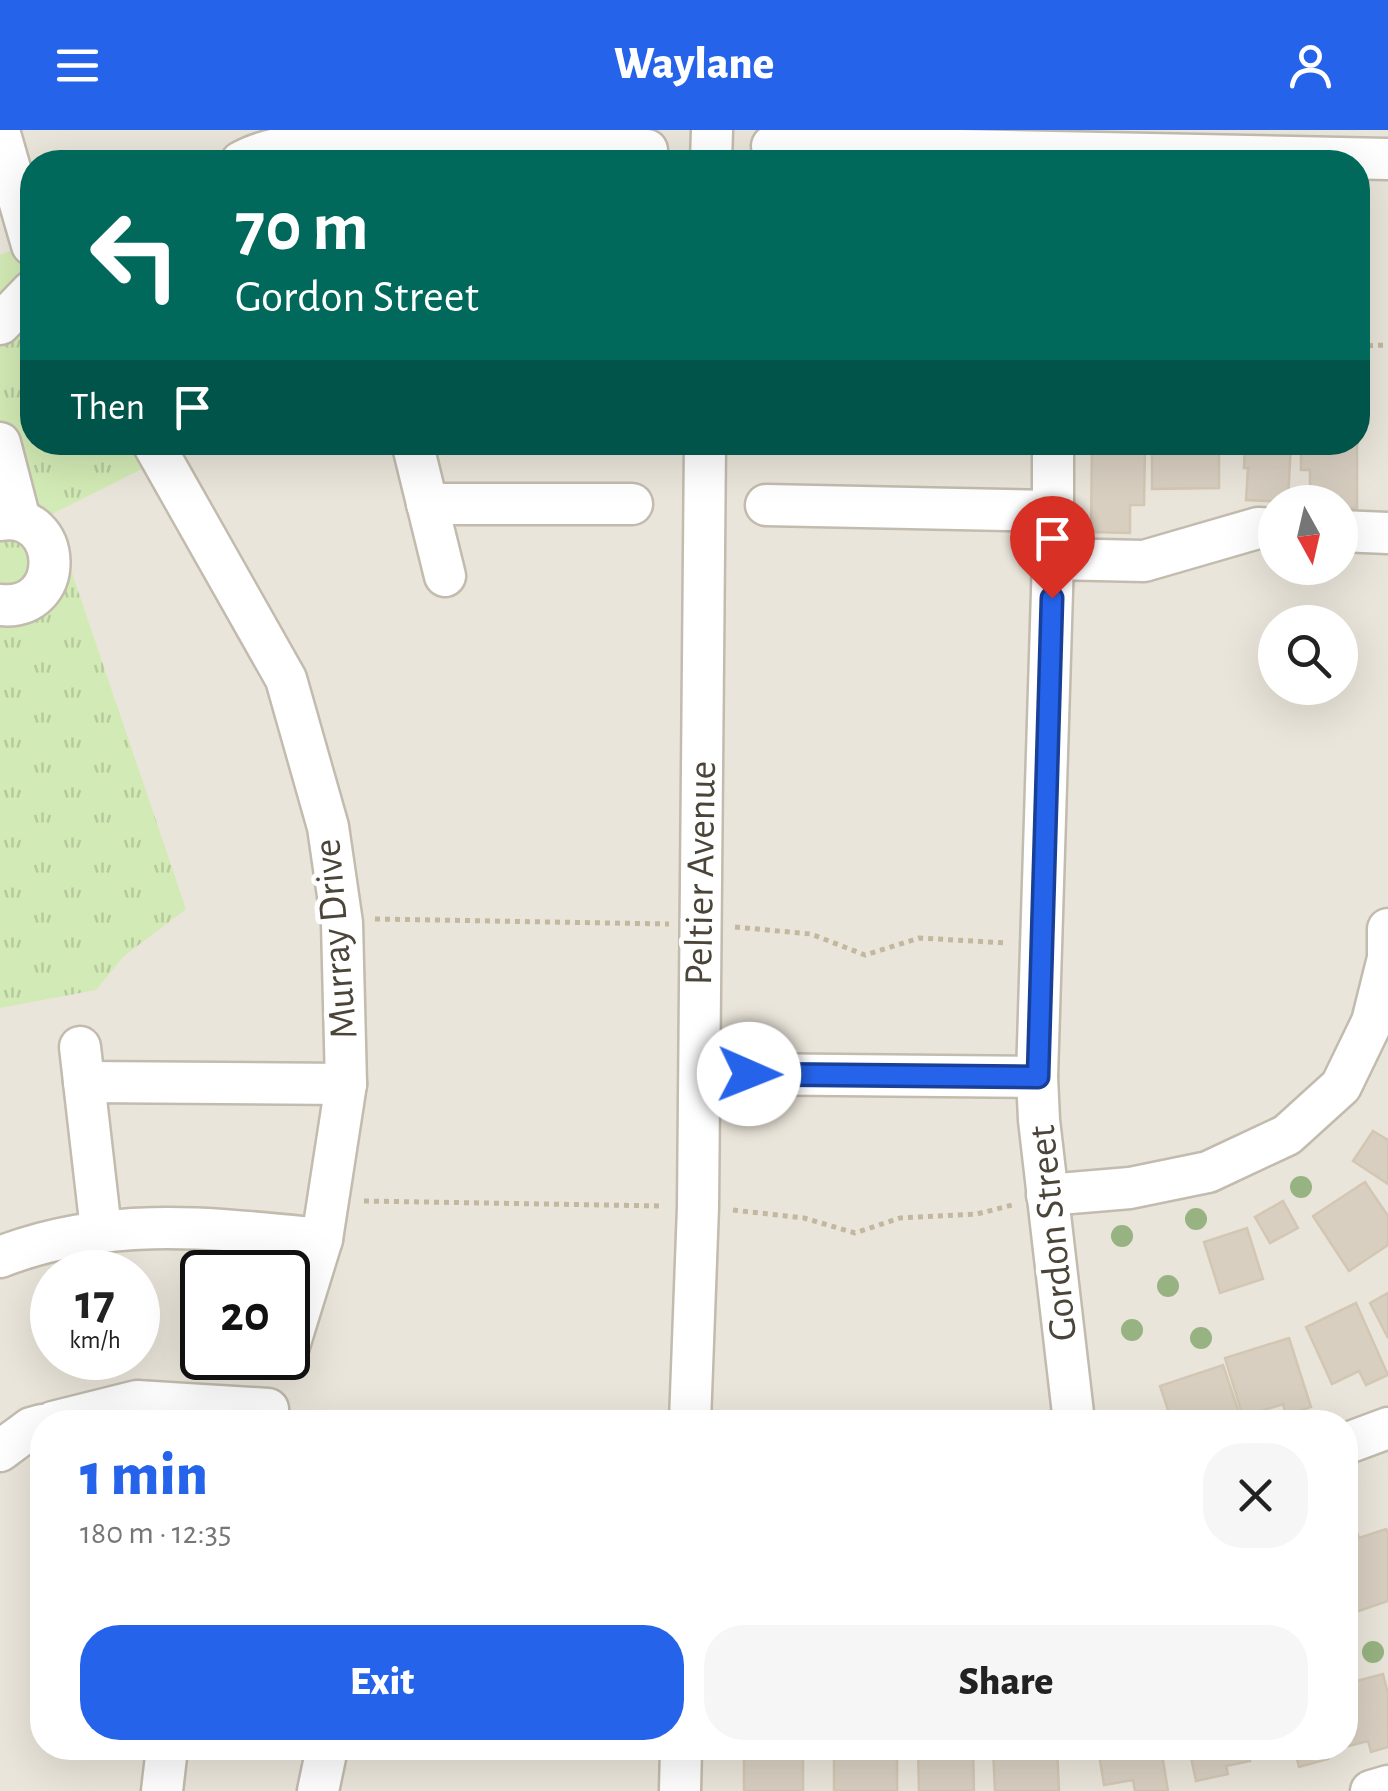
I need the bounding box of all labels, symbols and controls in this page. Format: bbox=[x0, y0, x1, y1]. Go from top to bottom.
icon: menu bbox=[50, 38, 105, 93]
icon: person bbox=[1283, 38, 1338, 93]
text: Waylane bbox=[614, 42, 774, 87]
icon: left bbox=[70, 190, 200, 320]
text: 70 m bbox=[235, 193, 369, 263]
text: Gordon Street bbox=[235, 275, 479, 320]
icon: arrive bbox=[165, 380, 220, 435]
text: Then bbox=[70, 389, 145, 427]
north arrow bbox=[1258, 485, 1358, 585]
map controls bbox=[1258, 485, 1358, 705]
pin bbox=[1010, 496, 1095, 599]
icon: arrive bbox=[1025, 511, 1080, 566]
button: search bbox=[1258, 605, 1358, 705]
street label: Peltier Avenue bbox=[679, 760, 723, 986]
street label: Murray Drive bbox=[307, 837, 365, 1041]
position arrow bbox=[697, 1022, 801, 1126]
street label: Gordon Street bbox=[1022, 1123, 1084, 1343]
speed limit sign: 20 bbox=[180, 1250, 310, 1380]
text: 17 bbox=[75, 1278, 115, 1328]
text: km/h bbox=[69, 1328, 121, 1353]
button: close bbox=[1203, 1443, 1308, 1548]
text: 1 min bbox=[80, 1446, 208, 1506]
text: 180 m · 12:35 bbox=[80, 1517, 231, 1549]
button: Exit bbox=[80, 1625, 684, 1740]
button: Share bbox=[704, 1625, 1308, 1740]

